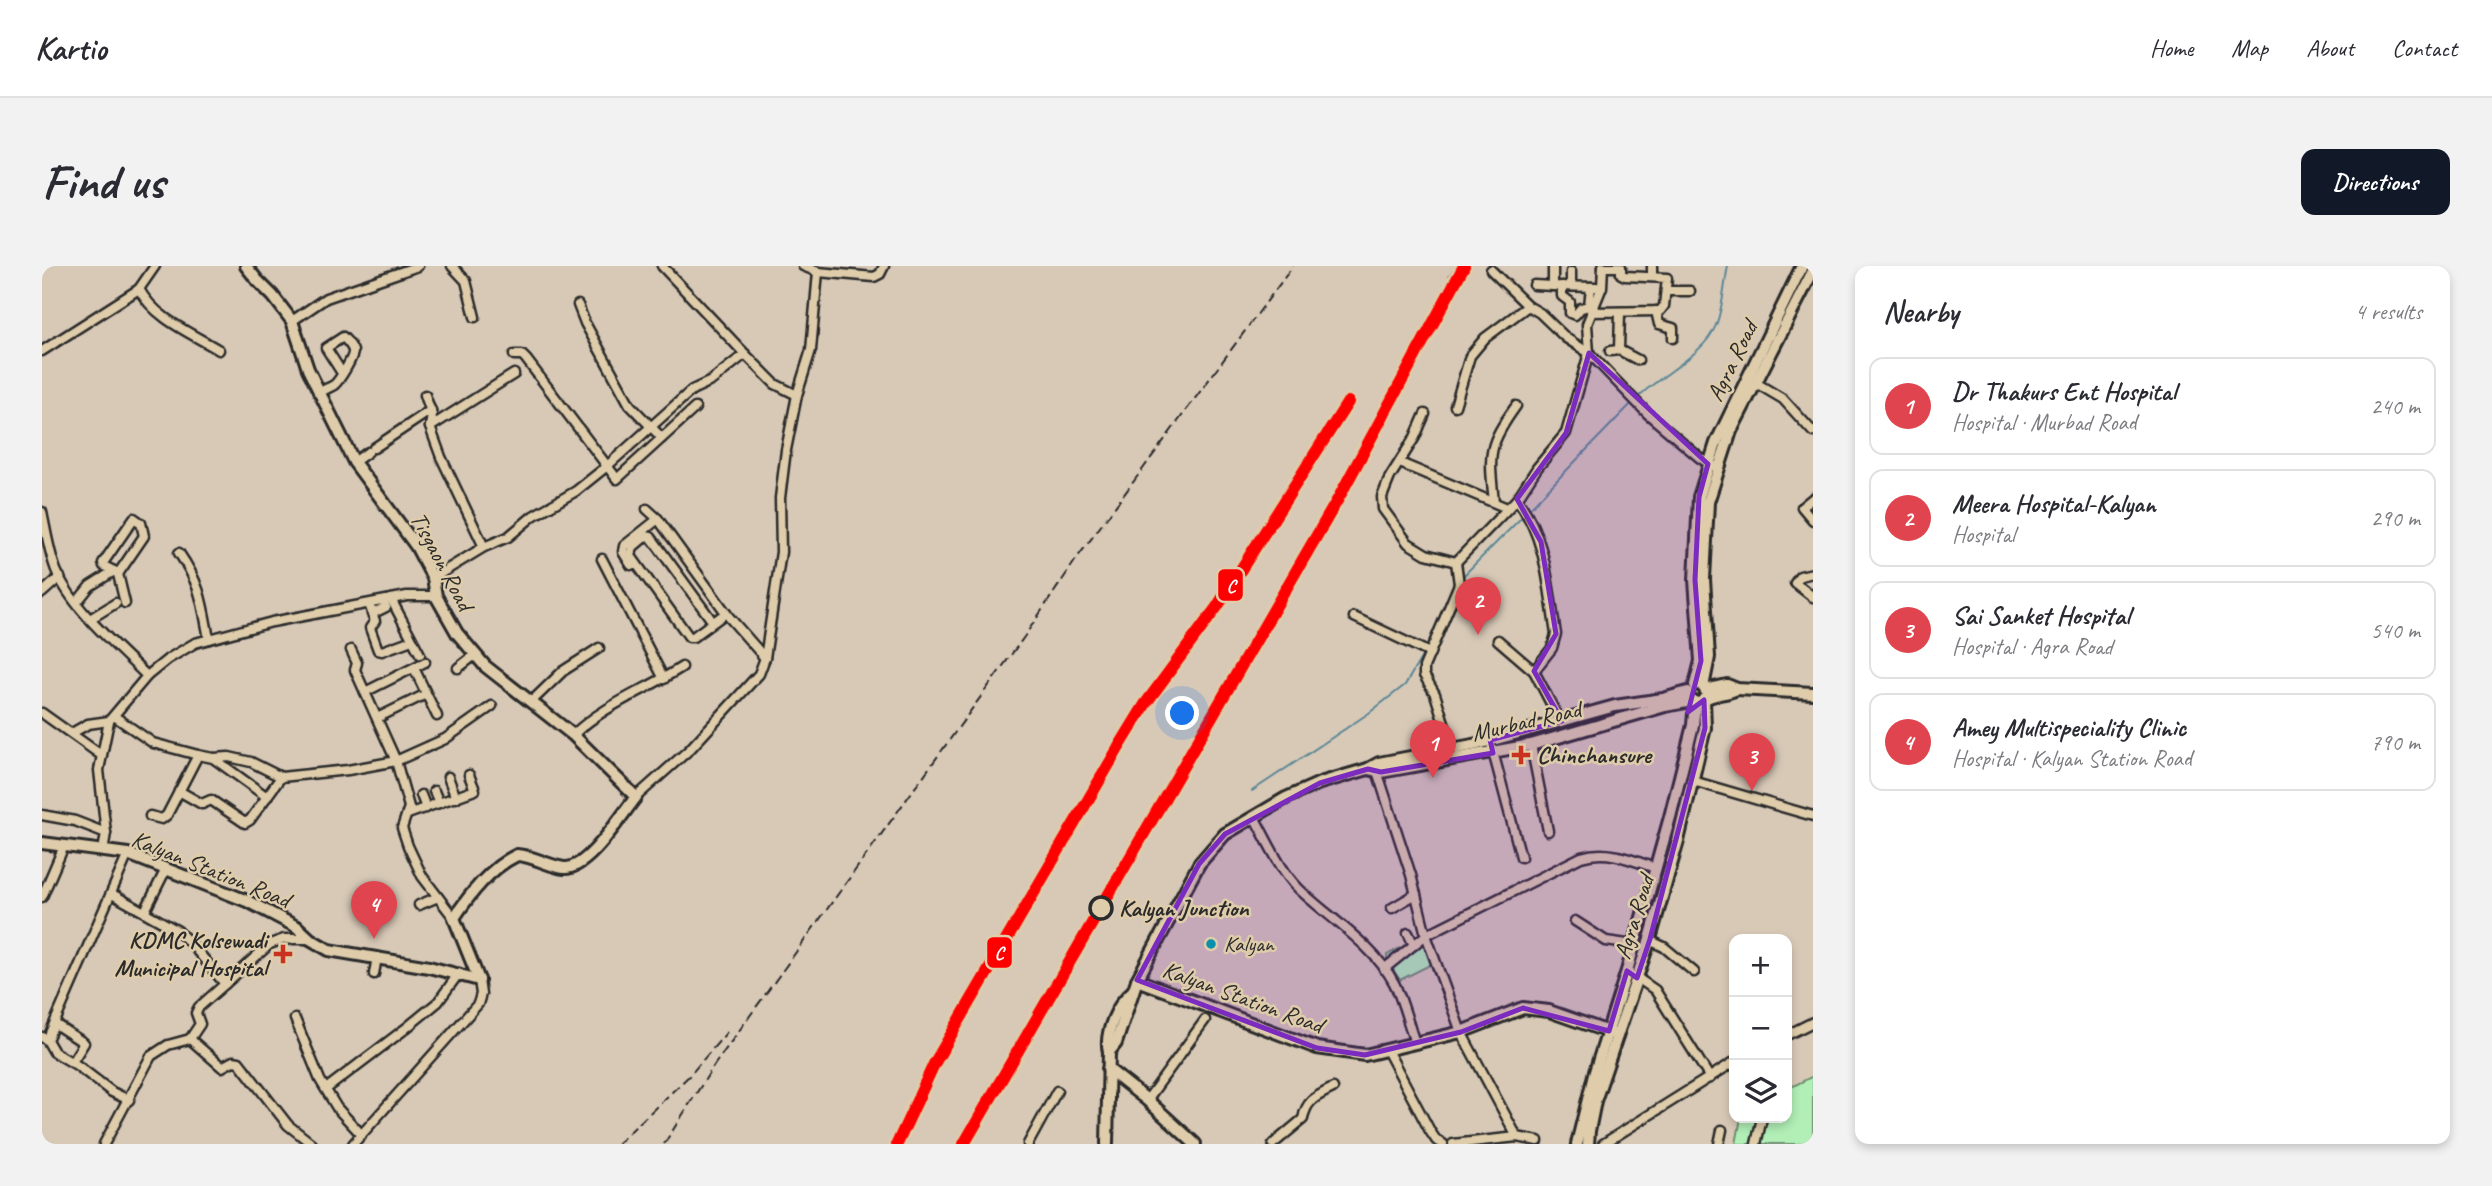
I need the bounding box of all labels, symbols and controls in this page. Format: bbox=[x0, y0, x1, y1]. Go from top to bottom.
text: Kartio bbox=[35, 27, 106, 69]
text: Home bbox=[2150, 33, 2193, 63]
text: Map bbox=[2231, 33, 2268, 63]
text: About bbox=[2306, 33, 2354, 63]
text: Contact bbox=[2392, 33, 2457, 63]
button: Directions bbox=[2301, 149, 2450, 215]
text: Find us bbox=[42, 151, 164, 213]
text: Nearby bbox=[1883, 293, 1959, 331]
text: 4 results bbox=[2355, 297, 2422, 326]
street label: Agra Road bbox=[1700, 313, 1766, 406]
text: Dr Thakurs Ent Hospital bbox=[1952, 375, 2176, 408]
text: 1 bbox=[1903, 392, 1913, 421]
text: 240 m bbox=[2371, 392, 2420, 421]
text: Hospital · Murbad Road bbox=[1952, 408, 2137, 437]
text: Meera Hospital-Kalyan bbox=[1952, 487, 2156, 520]
text: 2 bbox=[1903, 504, 1913, 533]
text: 290 m bbox=[2371, 504, 2420, 533]
street label: Tisgaon Road bbox=[404, 507, 482, 618]
text: Hospital bbox=[1952, 520, 2015, 549]
line badge: C bbox=[1217, 568, 1244, 602]
text: C bbox=[1226, 574, 1238, 598]
pin: 2 bbox=[1455, 577, 1501, 635]
text: Sai Sanket Hospital bbox=[1952, 599, 2130, 632]
text: 3 bbox=[1903, 616, 1913, 645]
text: 540 m bbox=[2371, 616, 2420, 645]
text: Hospital · Agra Road bbox=[1952, 632, 2113, 661]
street label: Murbad Road bbox=[1469, 693, 1587, 748]
your location bbox=[1165, 696, 1199, 730]
text: Amey Multispeciality Clinic bbox=[1952, 711, 2186, 744]
pin: 1 bbox=[1410, 720, 1456, 778]
text: 4 bbox=[1903, 728, 1913, 757]
text: 790 m bbox=[2371, 728, 2420, 757]
pin: 3 bbox=[1729, 733, 1775, 791]
place label: Chinchansure bbox=[1537, 740, 1653, 770]
text: Hospital · Kalyan Station Road bbox=[1952, 744, 2192, 773]
marker: Chinchansure bbox=[1511, 745, 1531, 765]
street label: Kalyan Station Road bbox=[127, 824, 298, 916]
street label: Agra Road bbox=[1607, 868, 1662, 962]
pin: 4 bbox=[351, 881, 397, 939]
place label: Kalyan Junction bbox=[1119, 893, 1249, 923]
marker: Kalyan Junction bbox=[1089, 896, 1113, 920]
place label: KDMC Kolsewadi Municipal Hospital bbox=[114, 925, 272, 983]
place label: Kalyan bbox=[1224, 930, 1275, 958]
map controls bbox=[1729, 934, 1792, 1123]
button: + bbox=[1729, 934, 1792, 997]
line badge: C bbox=[986, 936, 1013, 969]
marker: Kalyan bbox=[1204, 937, 1218, 951]
text: C bbox=[994, 941, 1006, 965]
marker: KDMC Kolsewadi Municipal Hospital bbox=[273, 944, 293, 964]
street label: Kalyan Station Road bbox=[1159, 954, 1331, 1041]
button: − bbox=[1729, 997, 1792, 1060]
button: layers bbox=[1729, 1060, 1792, 1123]

